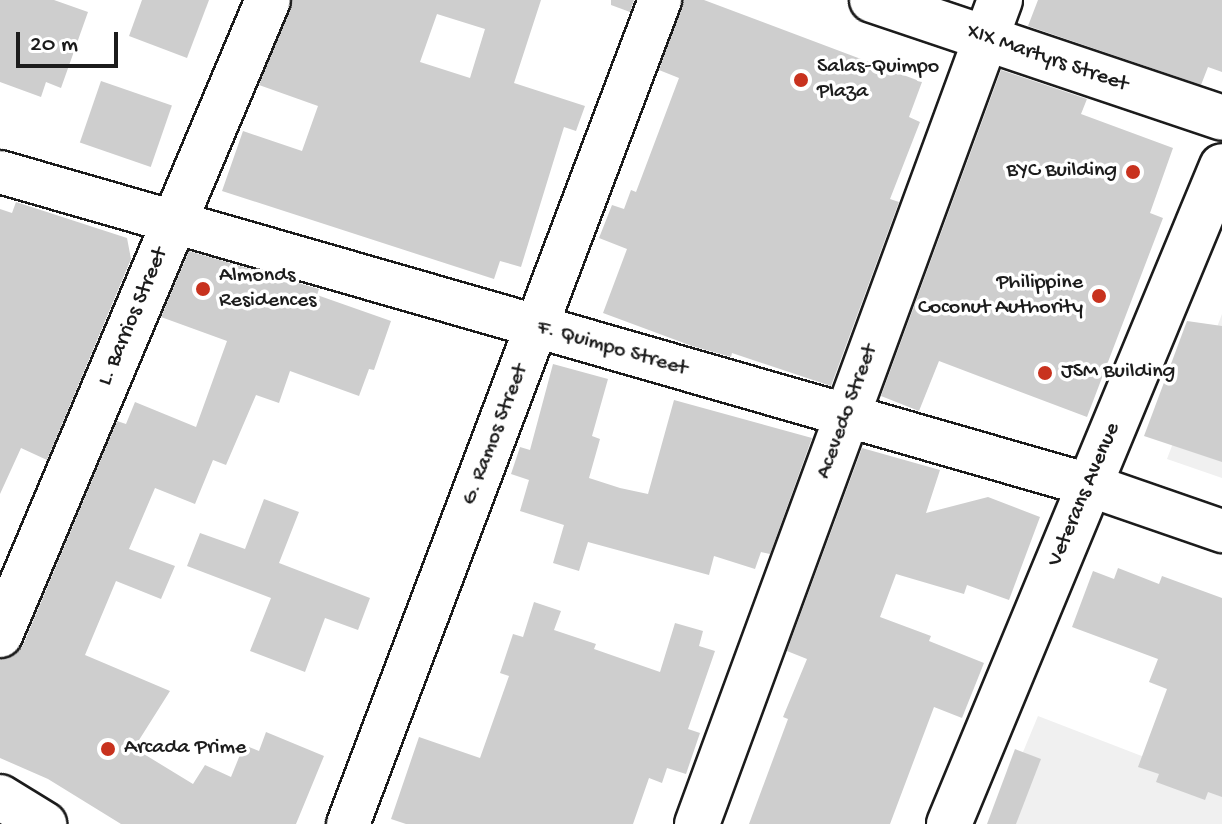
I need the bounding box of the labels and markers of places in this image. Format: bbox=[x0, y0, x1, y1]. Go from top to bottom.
place label: Salas-Quimpo Plaza bbox=[817, 54, 939, 106]
marker: Salas-Quimpo Plaza bbox=[792, 71, 810, 89]
place label: BYC Building bbox=[1007, 159, 1117, 185]
marker: BYC Building bbox=[1124, 163, 1142, 181]
place label: Almonds Residences bbox=[219, 263, 316, 314]
place label: Philippine Coconut Authority bbox=[918, 270, 1083, 322]
marker: Almonds Residences bbox=[194, 280, 212, 298]
marker: Philippine Coconut Authority bbox=[1090, 287, 1108, 305]
place label: JSM Building bbox=[1061, 360, 1175, 386]
marker: JSM Building bbox=[1036, 364, 1054, 382]
place label: Arcada Prime bbox=[124, 736, 246, 762]
marker: Arcada Prime bbox=[99, 740, 117, 758]

